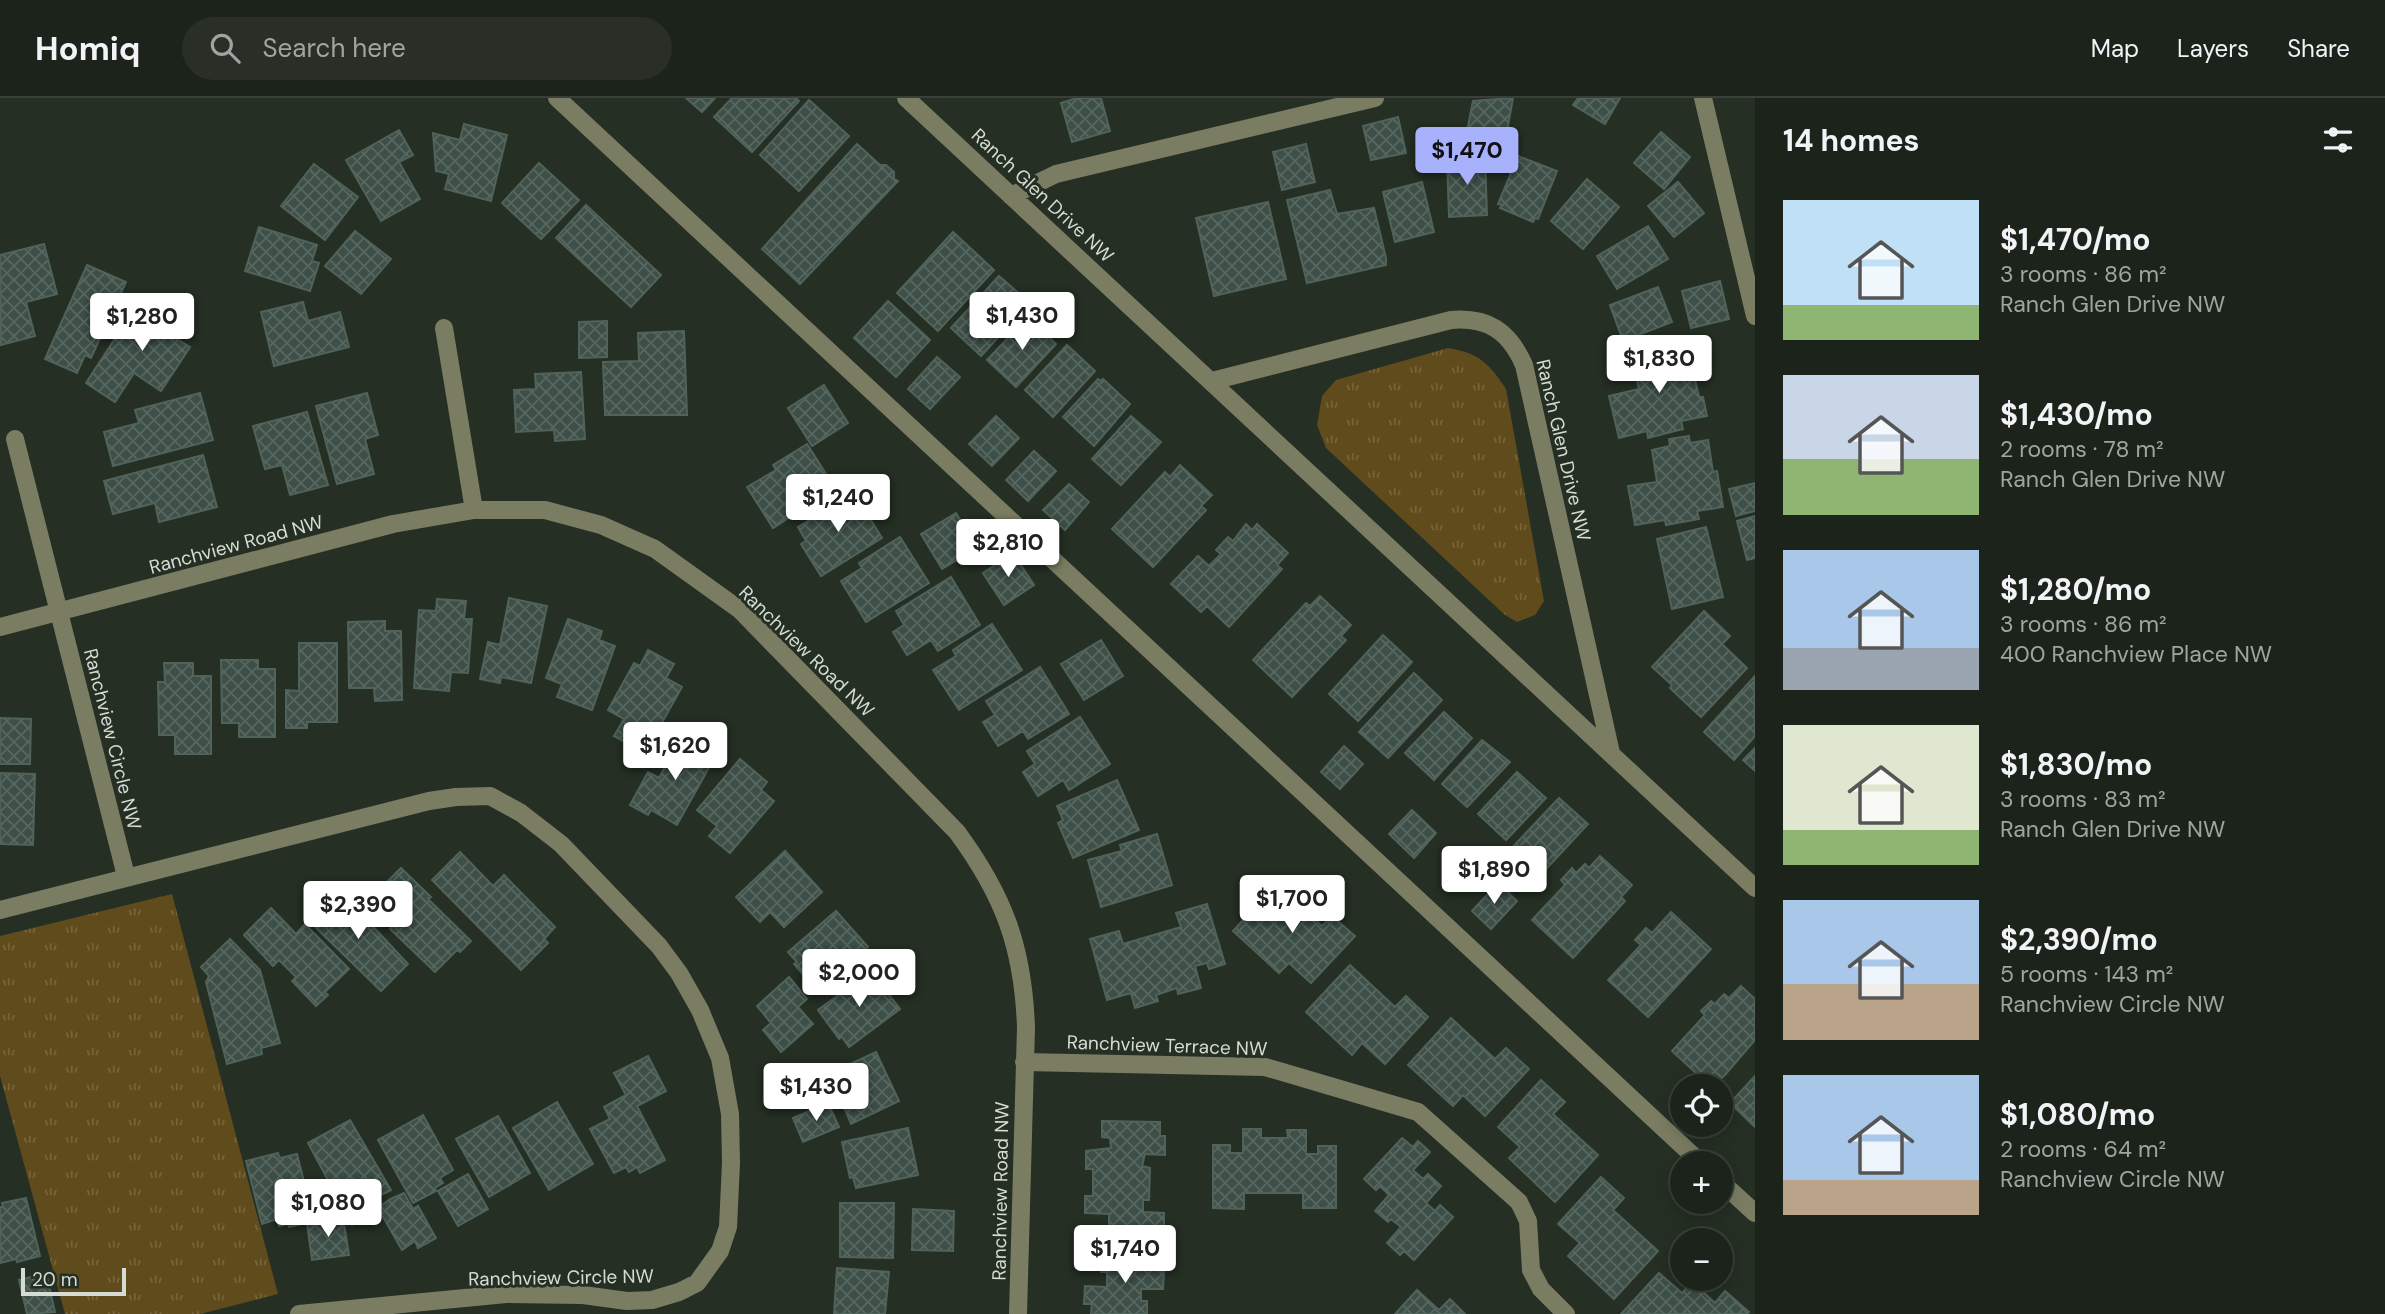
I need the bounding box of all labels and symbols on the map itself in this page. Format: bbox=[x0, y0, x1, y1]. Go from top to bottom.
street label: Ranch Glen Drive NW bbox=[966, 123, 1119, 268]
pin: $1,470 bbox=[1410, 127, 1524, 187]
pin: $1,430 bbox=[965, 292, 1079, 352]
pin: $1,280 bbox=[85, 294, 199, 353]
pin: $1,830 bbox=[1602, 336, 1716, 395]
street label: Ranch Glen Drive NW bbox=[1530, 357, 1597, 544]
pin: $1,240 bbox=[781, 474, 895, 534]
street label: Ranchview Road NW bbox=[146, 509, 326, 580]
pin: $2,810 bbox=[951, 519, 1065, 579]
street label: Ranchview Road NW bbox=[734, 580, 880, 723]
street label: Ranchview Circle NW bbox=[78, 646, 147, 832]
pin: $1,620 bbox=[618, 722, 732, 782]
pin: $1,890 bbox=[1437, 846, 1551, 906]
pin: $1,700 bbox=[1235, 876, 1349, 935]
pin: $2,390 bbox=[301, 882, 415, 941]
pin: $2,000 bbox=[802, 950, 916, 1009]
street label: Ranchview Terrace NW bbox=[1066, 1030, 1268, 1061]
pin: $1,430 bbox=[759, 1063, 873, 1123]
street label: Ranchview Road NW bbox=[986, 1101, 1015, 1281]
pin: $1,080 bbox=[271, 1180, 385, 1239]
pin: $1,740 bbox=[1068, 1226, 1182, 1285]
street label: Ranchview Circle NW bbox=[468, 1263, 654, 1292]
scale bar bbox=[21, 1265, 126, 1297]

